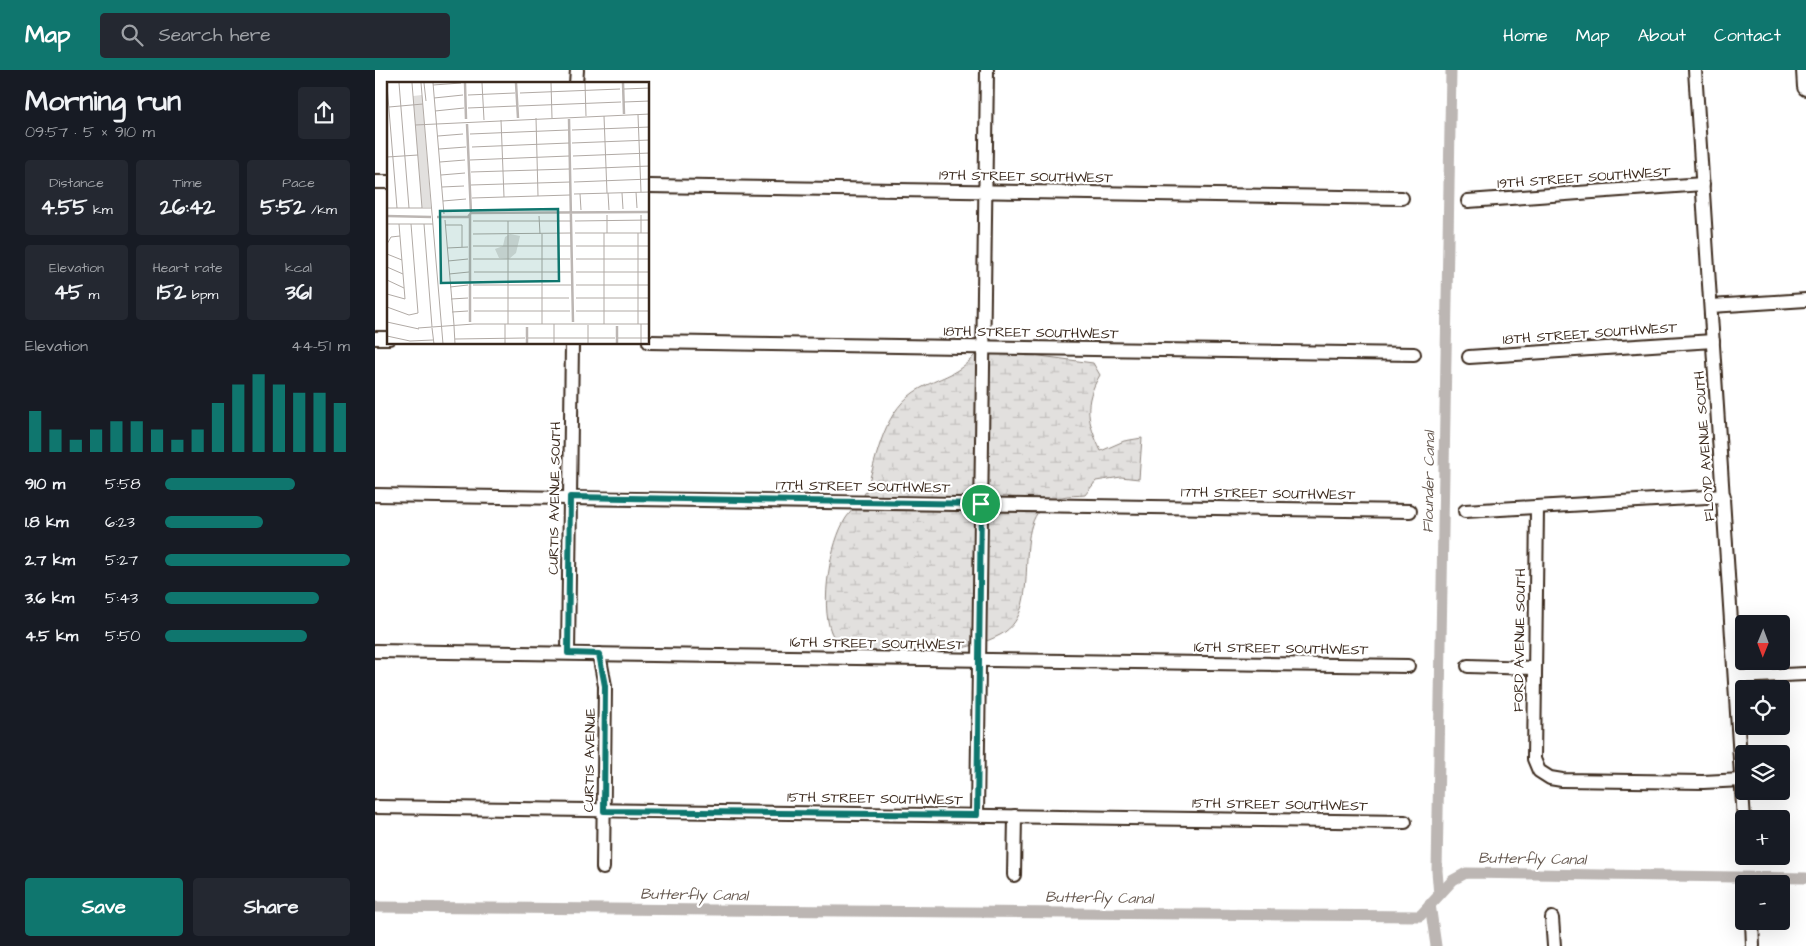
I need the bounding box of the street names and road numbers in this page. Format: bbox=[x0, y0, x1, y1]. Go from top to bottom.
street label: 19TH STREET SOUTHWEST bbox=[1497, 162, 1672, 194]
street label: 19TH STREET SOUTHWEST bbox=[939, 165, 1113, 189]
street label: 18TH STREET SOUTHWEST bbox=[1502, 318, 1678, 350]
street label: 18TH STREET SOUTHWEST bbox=[943, 321, 1119, 345]
street label: FLOYD AVENUE SOUTH bbox=[1690, 370, 1720, 522]
street label: CURTIS AVENUE SOUTH bbox=[544, 421, 566, 575]
street label: 17TH STREET SOUTHWEST bbox=[776, 475, 951, 499]
street label: 17TH STREET SOUTHWEST bbox=[1181, 482, 1356, 506]
street label: FORD AVENUE SOUTH bbox=[1509, 567, 1531, 712]
street label: 16TH STREET SOUTHWEST bbox=[790, 632, 965, 656]
street label: 16TH STREET SOUTHWEST bbox=[1194, 637, 1369, 661]
street label: CURTIS AVENUE bbox=[579, 707, 601, 812]
street label: 15TH STREET SOUTHWEST bbox=[787, 787, 963, 811]
street label: 15TH STREET SOUTHWEST bbox=[1192, 793, 1368, 817]

